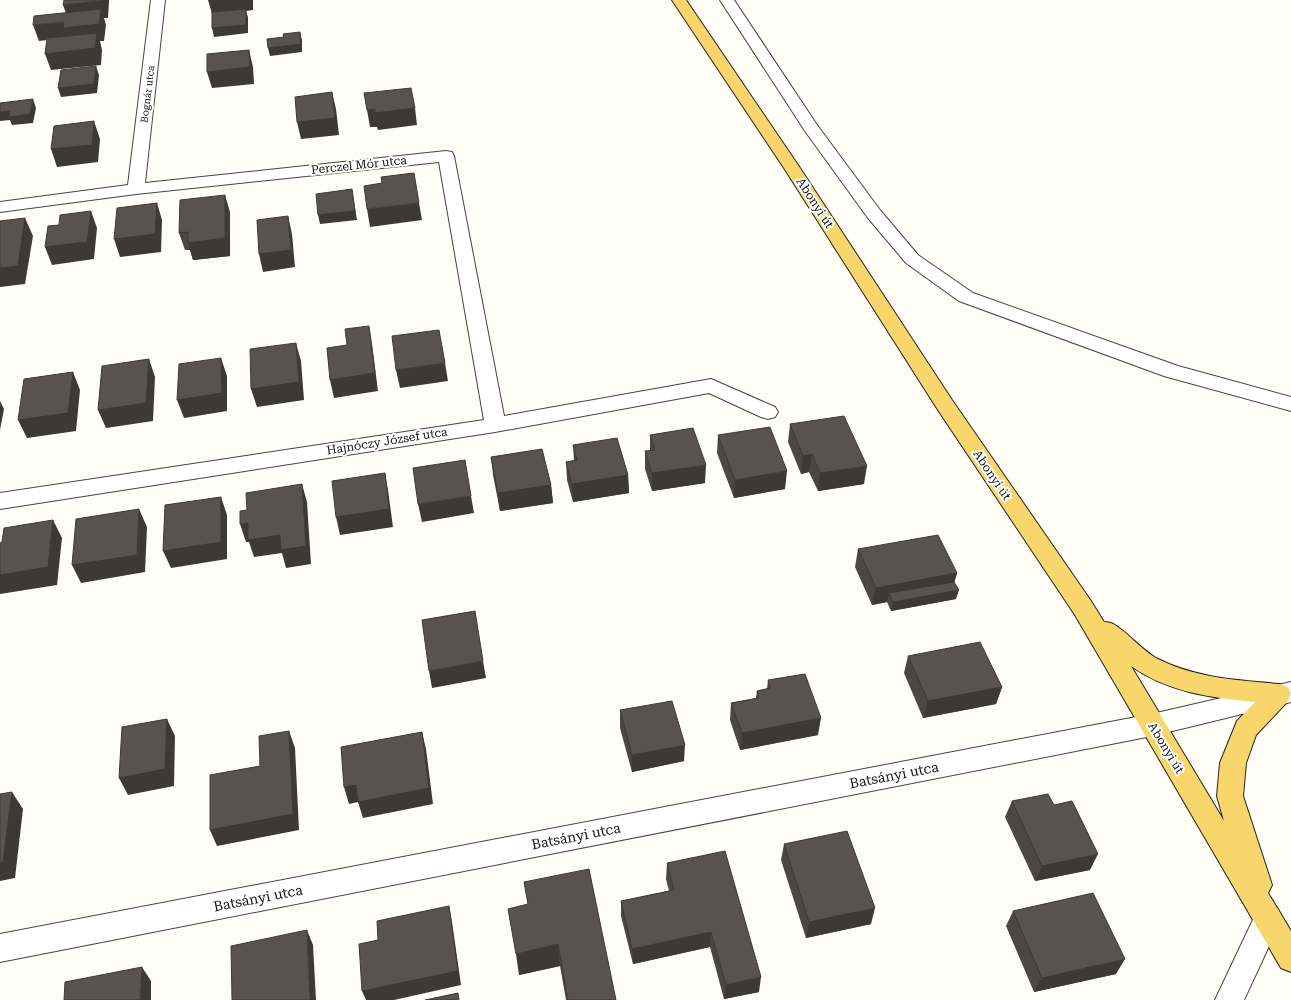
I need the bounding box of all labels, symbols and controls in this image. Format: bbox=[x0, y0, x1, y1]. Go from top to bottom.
street label: Bognár utca bbox=[139, 64, 157, 123]
street label: Perczel Mór utca bbox=[310, 153, 408, 177]
street label: Abonyi út bbox=[794, 175, 837, 231]
street label: Hajnóczy József utca bbox=[326, 424, 449, 457]
street label: Abonyi út bbox=[970, 447, 1014, 503]
street label: Abonyi út bbox=[1145, 720, 1187, 777]
street label: Batsányi utca bbox=[848, 758, 940, 791]
street label: Batsányi utca bbox=[530, 819, 622, 852]
street label: Batsányi utca bbox=[212, 881, 304, 914]

